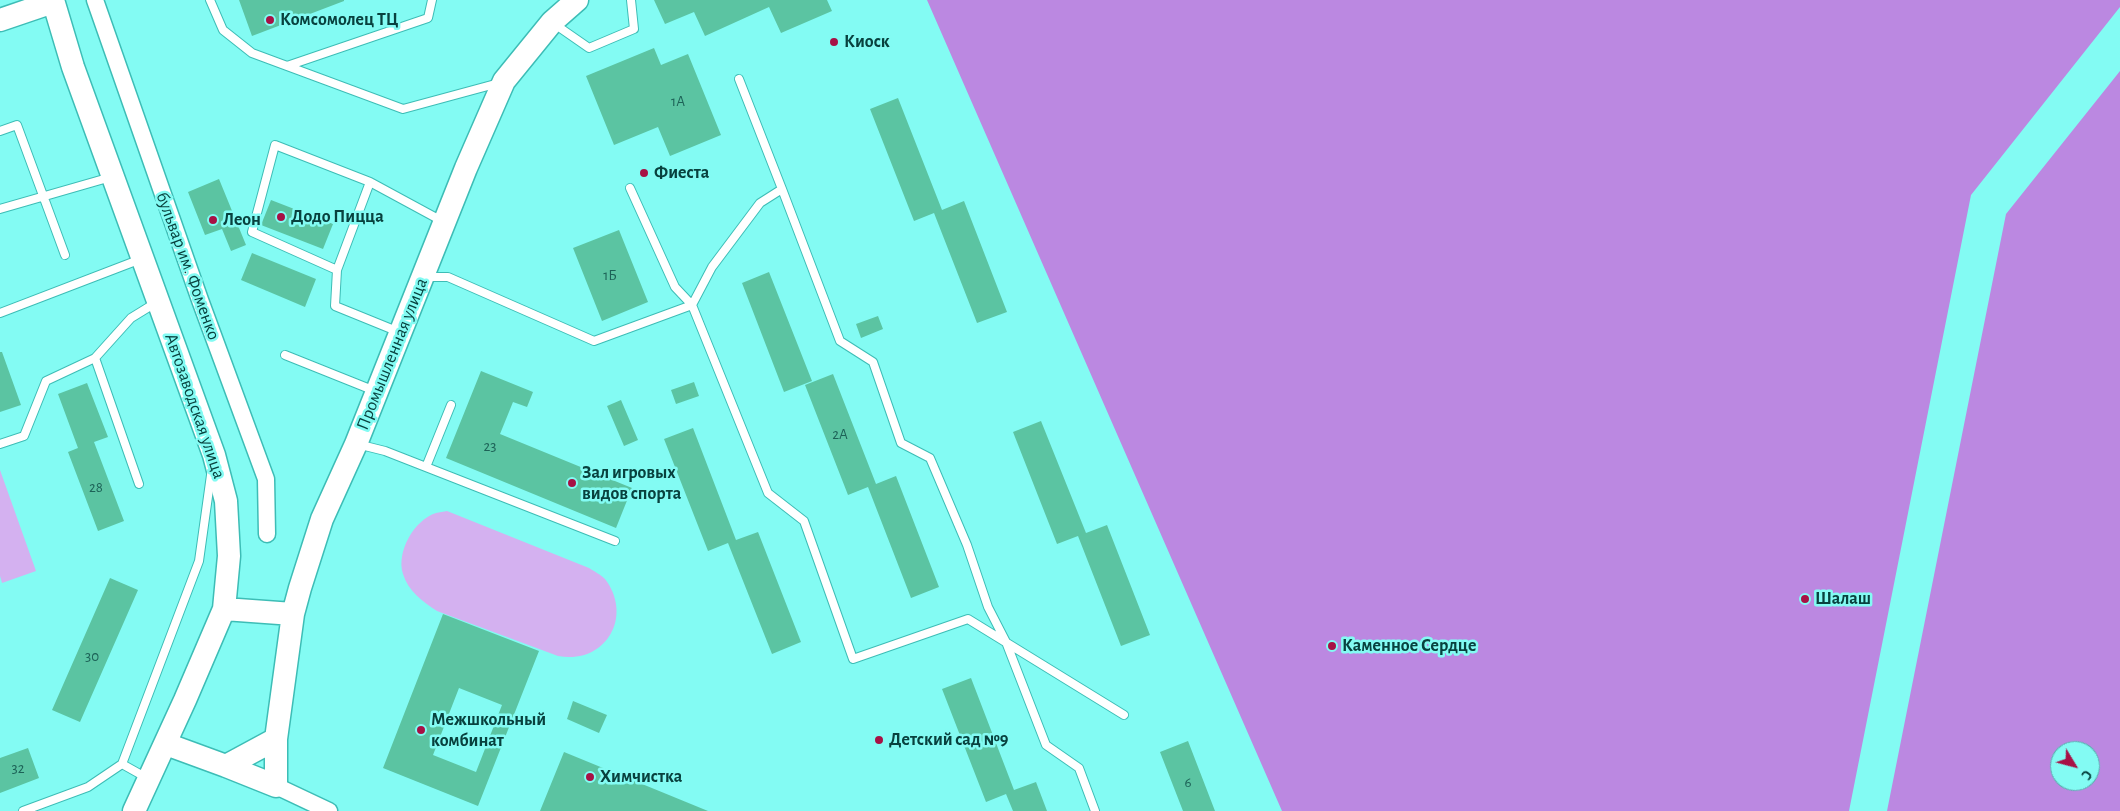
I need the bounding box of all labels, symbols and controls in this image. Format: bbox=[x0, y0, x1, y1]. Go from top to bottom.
place label: Комсомолец ТЦ bbox=[280, 9, 398, 31]
marker: Комсомолец ТЦ bbox=[264, 14, 276, 26]
place label: Киоск bbox=[844, 31, 890, 53]
marker: Киоск bbox=[828, 36, 840, 48]
house number: 1А bbox=[671, 92, 685, 110]
place label: Фиеста bbox=[654, 162, 709, 184]
marker: Фиеста bbox=[638, 167, 650, 179]
street label: бульвар им. Фоменко bbox=[151, 189, 225, 343]
place label: Додо Пицца bbox=[291, 206, 384, 228]
place label: Леон bbox=[223, 209, 261, 231]
marker: Додо Пицца bbox=[275, 211, 287, 223]
marker: Леон bbox=[207, 214, 219, 226]
house number: 1Б bbox=[603, 266, 617, 284]
street label: Промышленная улица bbox=[352, 275, 432, 433]
street label: Автозаводская улица bbox=[160, 331, 230, 481]
house number: 2А bbox=[832, 425, 848, 443]
house number: 23 bbox=[483, 437, 497, 455]
place label: Зал игровых видов спорта bbox=[582, 462, 681, 504]
marker: Зал игровых видов спорта bbox=[566, 477, 578, 489]
house number: 28 bbox=[89, 478, 103, 496]
place label: Шалаш bbox=[1815, 588, 1871, 610]
marker: Шалаш bbox=[1799, 593, 1811, 605]
place label: Каменное Сердце bbox=[1342, 635, 1476, 657]
marker: Каменное Сердце bbox=[1326, 640, 1338, 652]
house number: 30 bbox=[85, 647, 99, 665]
place label: Межшкольный комбинат bbox=[431, 709, 546, 752]
marker: Межшкольный комбинат bbox=[415, 724, 427, 736]
place label: Детский сад №9 bbox=[889, 729, 1009, 751]
marker: Детский сад №9 bbox=[873, 734, 885, 746]
north arrow bbox=[2050, 741, 2100, 791]
house number: 32 bbox=[11, 759, 25, 777]
place label: Химчистка bbox=[600, 766, 682, 788]
text: С bbox=[2078, 767, 2094, 782]
marker: Химчистка bbox=[584, 771, 596, 783]
house number: 6 bbox=[1184, 773, 1192, 791]

